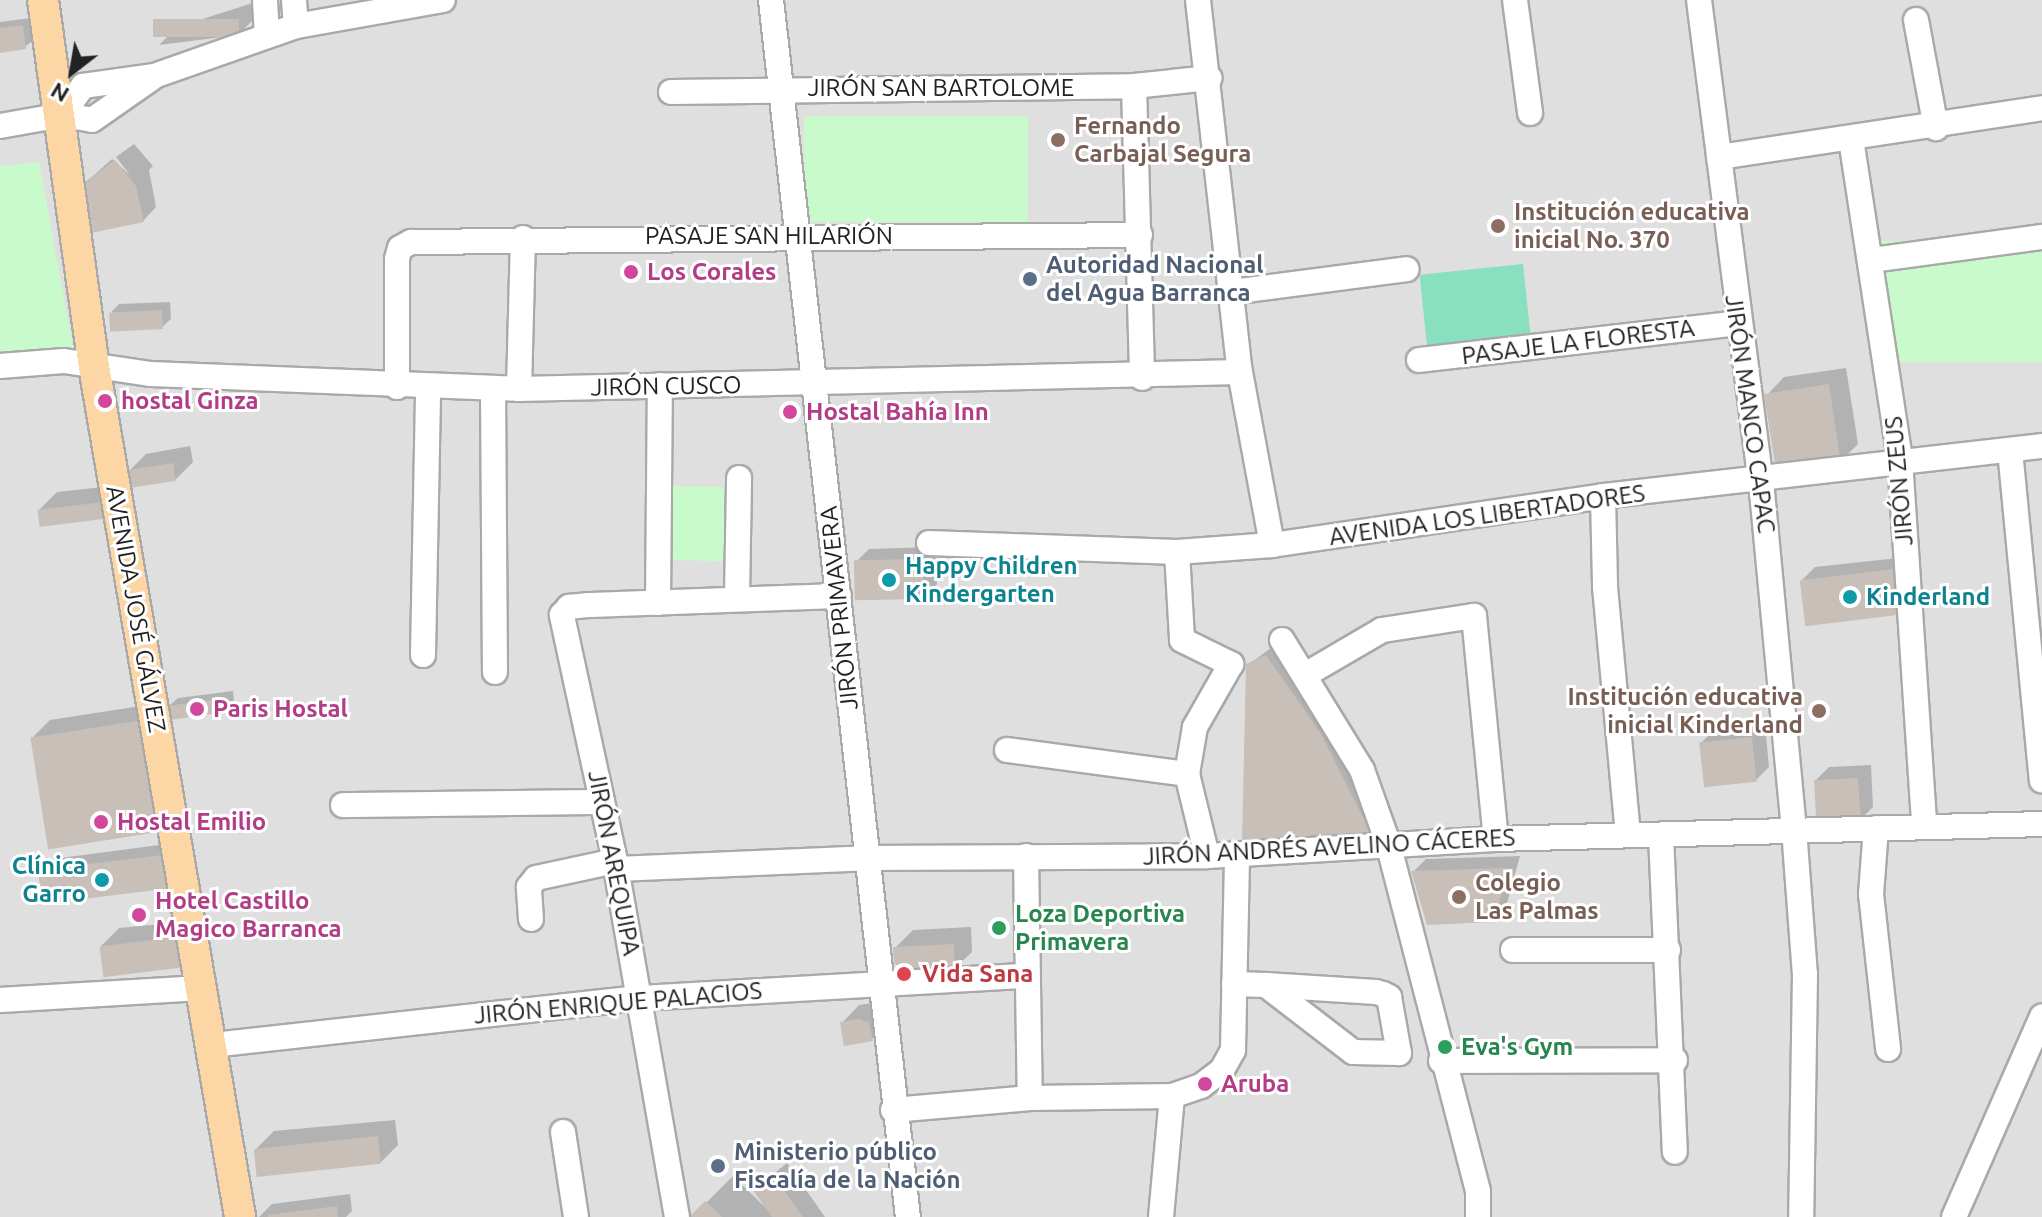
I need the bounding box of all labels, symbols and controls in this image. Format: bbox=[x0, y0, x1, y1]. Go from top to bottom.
north arrow bbox=[32, 32, 112, 112]
street label: JIRÓN SAN BARTOLOME bbox=[808, 74, 1074, 102]
text: N bbox=[46, 78, 73, 108]
place label: Fernando Carbajal Segura bbox=[1074, 112, 1251, 168]
marker: Fernando Carbajal Segura bbox=[1049, 131, 1067, 149]
place label: Institución educativa inicial No. 370 bbox=[1514, 198, 1750, 254]
marker: Institución educativa inicial No. 370 bbox=[1489, 217, 1507, 235]
street label: PASAJE SAN HILARIÓN bbox=[645, 222, 893, 250]
place label: Autoridad Nacional del Agua Barranca bbox=[1046, 251, 1264, 307]
place label: Los Corales bbox=[647, 258, 776, 286]
marker: Los Corales bbox=[622, 263, 640, 281]
marker: Autoridad Nacional del Agua Barranca bbox=[1021, 270, 1039, 288]
street label: JIRÓN MANCO CAPAC bbox=[1719, 293, 1781, 535]
street label: PASAJE LA FLORESTA bbox=[1460, 313, 1696, 371]
street label: JIRÓN CUSCO bbox=[590, 370, 742, 402]
place label: hostal Ginza bbox=[121, 387, 259, 415]
marker: hostal Ginza bbox=[96, 392, 114, 410]
place label: Hostal Bahía Inn bbox=[806, 398, 989, 426]
marker: Hostal Bahía Inn bbox=[781, 403, 799, 421]
street label: JIRÓN ZEUS bbox=[1879, 415, 1919, 547]
street label: AVENIDA LOS LIBERTADORES bbox=[1327, 479, 1647, 551]
street label: AVENIDA JOSÉ GÁLVEZ bbox=[100, 483, 172, 735]
street label: JIRÓN PRIMAVERA bbox=[814, 505, 864, 711]
place label: Happy Children Kindergarten bbox=[905, 552, 1078, 608]
marker: Happy Children Kindergarten bbox=[880, 571, 898, 589]
place label: Kinderland bbox=[1866, 583, 1990, 611]
marker: Kinderland bbox=[1841, 588, 1859, 606]
place label: Institución educativa inicial Kinderland bbox=[1567, 683, 1803, 739]
place label: Paris Hostal bbox=[213, 695, 348, 723]
marker: Paris Hostal bbox=[188, 700, 206, 718]
marker: Institución educativa inicial Kinderland bbox=[1810, 702, 1828, 720]
street label: JIRÓN AREQUIPA bbox=[582, 768, 646, 958]
place label: Hostal Emilio bbox=[117, 808, 266, 836]
marker: Hostal Emilio bbox=[92, 813, 110, 831]
street label: JIRÓN ANDRÉS AVELINO CÁCERES bbox=[1142, 823, 1516, 871]
place label: Clínica Garro bbox=[12, 852, 86, 908]
place label: Colegio Las Palmas bbox=[1475, 869, 1599, 925]
marker: Clínica Garro bbox=[93, 871, 111, 889]
place label: Hotel Castillo Magico Barranca bbox=[155, 887, 342, 943]
marker: Colegio Las Palmas bbox=[1450, 888, 1468, 906]
place label: Loza Deportiva Primavera bbox=[1015, 900, 1185, 956]
marker: Hotel Castillo Magico Barranca bbox=[130, 906, 148, 924]
marker: Loza Deportiva Primavera bbox=[990, 919, 1008, 937]
place label: Vida Sana bbox=[922, 960, 1033, 988]
marker: Vida Sana bbox=[893, 963, 915, 985]
street label: JIRÓN ENRIQUE PALACIOS bbox=[473, 976, 763, 1030]
place label: Eva's Gym bbox=[1461, 1033, 1573, 1061]
marker: Eva's Gym bbox=[1436, 1038, 1454, 1056]
place label: Aruba bbox=[1221, 1070, 1289, 1098]
marker: Aruba bbox=[1196, 1075, 1214, 1093]
place label: Ministerio público Fiscalía de la Nación bbox=[734, 1138, 961, 1194]
marker: Ministerio público Fiscalía de la Nación bbox=[709, 1157, 727, 1175]

